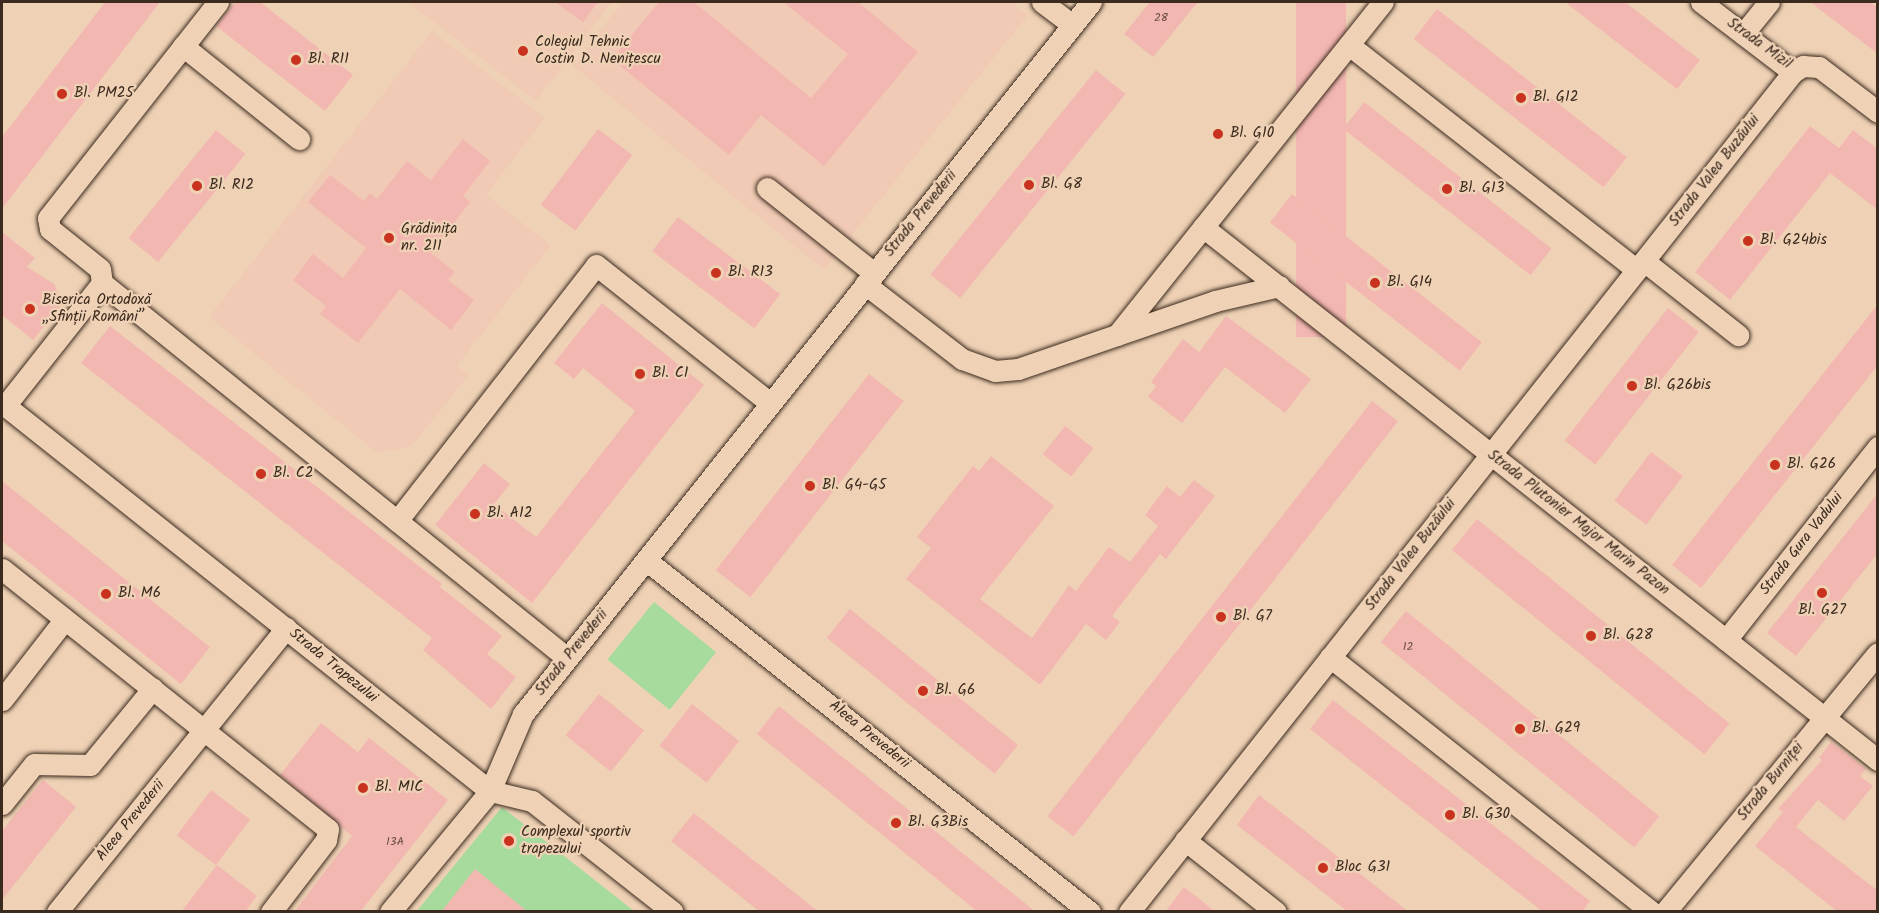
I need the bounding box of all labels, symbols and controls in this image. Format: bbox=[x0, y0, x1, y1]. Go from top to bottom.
house number: 28 bbox=[1154, 11, 1168, 25]
street label: Strada Mizil bbox=[1723, 15, 1795, 73]
place label: Colegiul Tehnic Costin D. Nenițescu bbox=[535, 33, 661, 68]
marker: Colegiul Tehnic Costin D. Nenițescu bbox=[516, 44, 530, 58]
place label: Bl. R11 bbox=[308, 51, 349, 69]
marker: Bl. R11 bbox=[289, 53, 303, 67]
place label: Bl. PM25 bbox=[74, 85, 134, 103]
marker: Bl. PM25 bbox=[55, 87, 69, 101]
place label: Bl. G12 bbox=[1533, 89, 1578, 107]
marker: Bl. G12 bbox=[1514, 91, 1528, 105]
street label: Strada Valea Buzăului bbox=[1666, 112, 1764, 230]
place label: Bl. G10 bbox=[1230, 125, 1274, 143]
marker: Bl. G10 bbox=[1211, 127, 1225, 141]
street label: Strada Prevederii bbox=[881, 167, 961, 261]
place label: Bl. G8 bbox=[1041, 176, 1082, 194]
place label: Bl. R12 bbox=[209, 177, 254, 195]
marker: Bl. G8 bbox=[1022, 178, 1036, 192]
marker: Bl. R12 bbox=[190, 179, 204, 193]
place label: Bl. G13 bbox=[1459, 180, 1504, 198]
marker: Bl. G13 bbox=[1440, 182, 1454, 196]
place label: Grădinița nr. 211 bbox=[401, 220, 457, 255]
marker: Grădinița nr. 211 bbox=[382, 231, 396, 245]
place label: Bl. G24bis bbox=[1760, 232, 1827, 250]
marker: Bl. G24bis bbox=[1741, 234, 1755, 248]
place label: Bl. R13 bbox=[728, 264, 773, 282]
marker: Bl. R13 bbox=[709, 266, 723, 280]
place label: Bl. G14 bbox=[1387, 274, 1432, 292]
marker: Bl. G14 bbox=[1368, 276, 1382, 290]
place label: Biserica Ortodoxă „Sfinții Români” bbox=[42, 291, 151, 326]
marker: Biserica Ortodoxă „Sfinții Români” bbox=[23, 302, 37, 316]
place label: Bl. C1 bbox=[652, 365, 688, 383]
marker: Bl. C1 bbox=[633, 367, 647, 381]
place label: Bl. G26bis bbox=[1644, 377, 1711, 395]
marker: Bl. G26bis bbox=[1625, 379, 1639, 393]
street label: Strada Plutonier Major Marin Pazon bbox=[1484, 446, 1672, 600]
place label: Bl. G26 bbox=[1787, 456, 1836, 474]
marker: Bl. G26 bbox=[1768, 458, 1782, 472]
place label: Bl. C2 bbox=[273, 465, 313, 483]
marker: Bl. C2 bbox=[254, 467, 268, 481]
place label: Bl. G4-G5 bbox=[822, 477, 886, 495]
marker: Bl. G4-G5 bbox=[803, 479, 817, 493]
street label: Strada Gura Vadului bbox=[1756, 489, 1848, 599]
street label: Strada Valea Buzăului bbox=[1362, 496, 1460, 614]
place label: Bl. A12 bbox=[487, 505, 532, 523]
marker: Bl. A12 bbox=[468, 507, 482, 521]
place label: Bl. M6 bbox=[118, 585, 161, 603]
marker: Bl. G27 bbox=[1815, 586, 1829, 600]
marker: Bl. M6 bbox=[99, 587, 113, 601]
place label: Bl. G27 bbox=[1798, 602, 1846, 620]
street label: Strada Prevederii bbox=[532, 606, 612, 700]
place label: Bl. G7 bbox=[1233, 608, 1272, 626]
marker: Bl. G7 bbox=[1214, 610, 1228, 624]
street label: Strada Trapezului bbox=[285, 625, 381, 707]
place label: Bl. G28 bbox=[1603, 627, 1653, 645]
marker: Bl. G28 bbox=[1584, 629, 1598, 643]
house number: 12 bbox=[1403, 640, 1413, 654]
place label: Bl. G6 bbox=[935, 682, 975, 700]
marker: Bl. G6 bbox=[916, 684, 930, 698]
street label: Aleea Prevederii bbox=[825, 697, 913, 773]
place label: Bl. G29 bbox=[1532, 720, 1580, 738]
marker: Bl. G29 bbox=[1513, 722, 1527, 736]
street label: Strada Burniței bbox=[1734, 739, 1808, 825]
street label: Aleea Prevederii bbox=[93, 777, 169, 865]
place label: Bl. M1C bbox=[375, 779, 423, 797]
marker: Bl. M1C bbox=[356, 781, 370, 795]
place label: Bl. G30 bbox=[1462, 806, 1510, 824]
marker: Bl. G30 bbox=[1443, 808, 1457, 822]
place label: Bl. G3Bis bbox=[908, 814, 968, 832]
marker: Bl. G3Bis bbox=[889, 816, 903, 830]
place label: Complexul sportiv trapezului bbox=[521, 823, 631, 858]
marker: Complexul sportiv trapezului bbox=[502, 834, 516, 848]
house number: 13A bbox=[386, 835, 404, 849]
place label: Bloc G31 bbox=[1335, 859, 1390, 877]
marker: Bloc G31 bbox=[1316, 861, 1330, 875]

